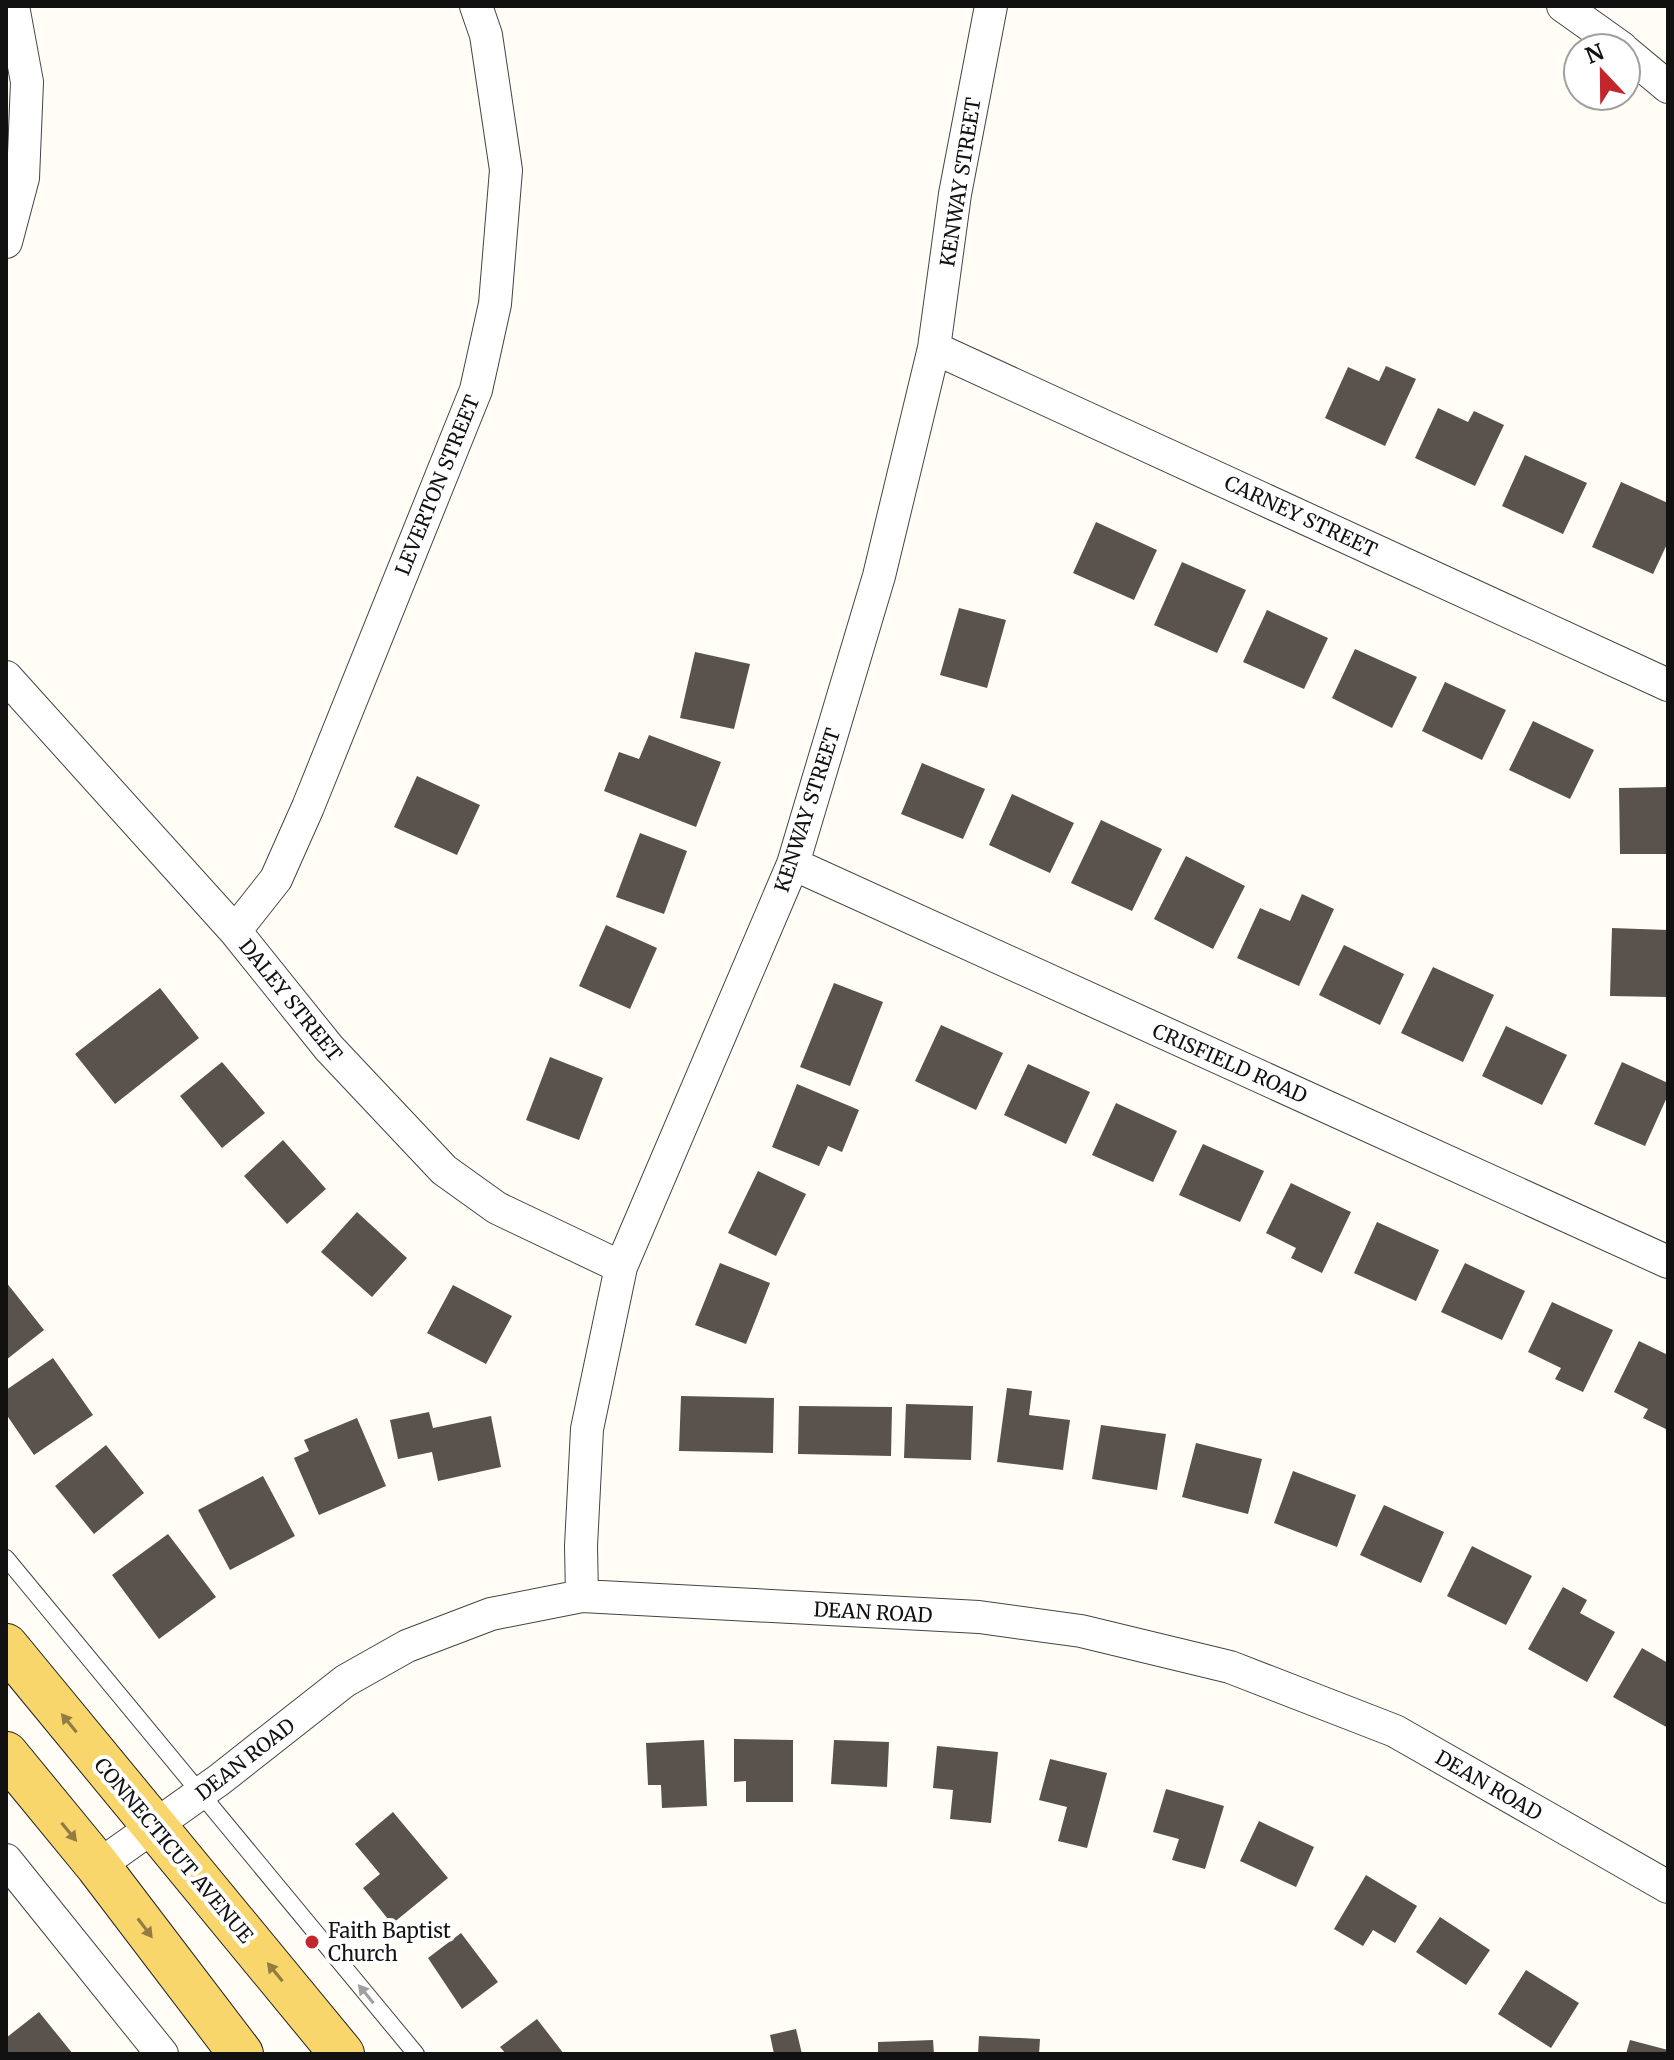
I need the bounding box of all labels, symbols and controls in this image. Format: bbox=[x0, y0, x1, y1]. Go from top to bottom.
north arrow bbox=[1562, 32, 1642, 112]
text: N bbox=[1581, 37, 1608, 70]
street label: KENWAY STREET bbox=[934, 96, 986, 268]
street label: LEVERTON STREET bbox=[389, 391, 485, 579]
street label: CARNEY STREET bbox=[1221, 470, 1381, 562]
street label: KENWAY STREET bbox=[769, 725, 845, 895]
street label: DALEY STREET bbox=[234, 934, 348, 1066]
street label: CRISFIELD ROAD bbox=[1149, 1018, 1311, 1108]
street label: DEAN ROAD bbox=[813, 1596, 933, 1628]
street label: DEAN ROAD bbox=[190, 1712, 300, 1806]
one-way arrow bbox=[61, 1713, 78, 1733]
street label: DEAN ROAD bbox=[1431, 1744, 1547, 1826]
street label: CONNECTICUT AVENUE bbox=[89, 1752, 259, 1948]
one-way arrow bbox=[61, 1822, 77, 1842]
one-way arrow bbox=[136, 1918, 152, 1939]
place label: Faith Baptist Church bbox=[328, 1918, 451, 1966]
marker: Faith Baptist Church bbox=[303, 1933, 321, 1951]
one-way arrow bbox=[267, 1962, 284, 1982]
one-way arrow bbox=[358, 1984, 375, 2004]

